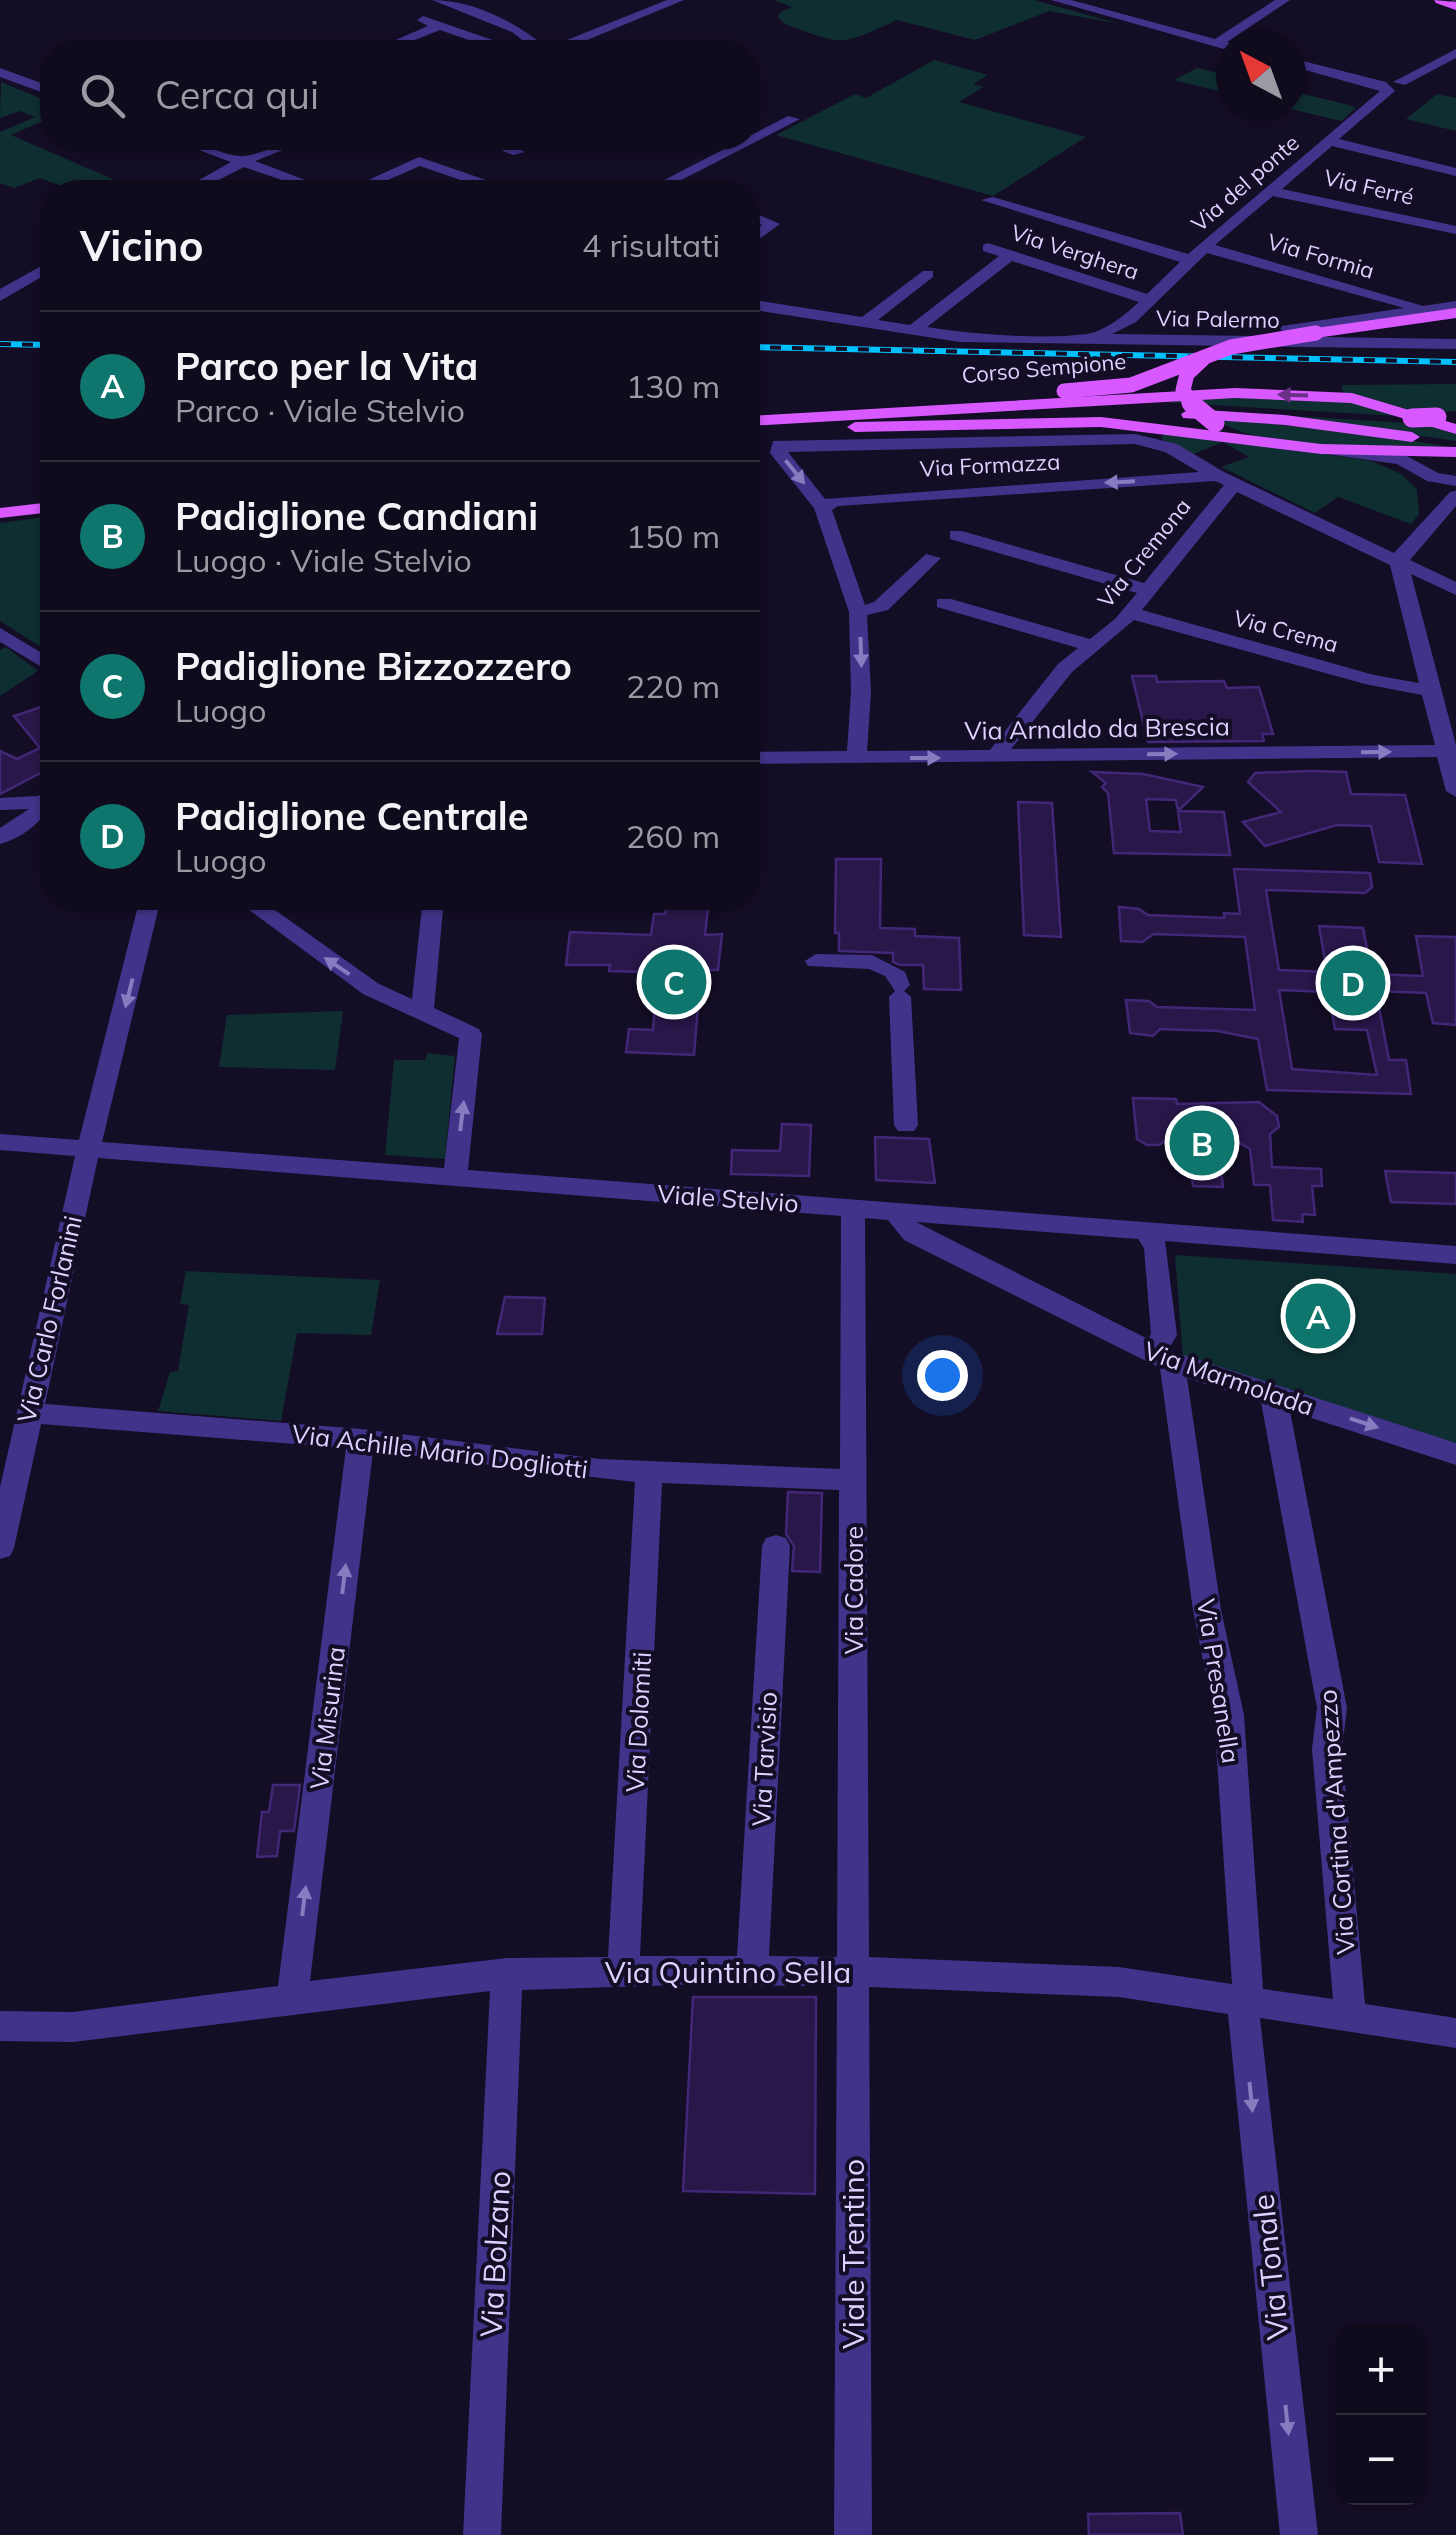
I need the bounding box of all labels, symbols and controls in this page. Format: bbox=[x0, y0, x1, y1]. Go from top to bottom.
north arrow bbox=[1216, 30, 1306, 120]
search box bbox=[40, 40, 760, 150]
icon: search bbox=[75, 68, 130, 123]
text: Cerca qui bbox=[155, 71, 319, 119]
street label: Via del ponte bbox=[1185, 129, 1305, 237]
street label: Via Ferré bbox=[1321, 163, 1417, 211]
street label: Via Verghera bbox=[1008, 218, 1142, 286]
text: Vicino bbox=[80, 219, 204, 272]
text: 4 risultati bbox=[582, 225, 720, 265]
street label: Via Formia bbox=[1264, 227, 1378, 285]
street label: Via Palermo bbox=[1156, 304, 1280, 334]
text: Parco per la Vita bbox=[175, 342, 478, 390]
street label: Corso Sempione bbox=[961, 347, 1127, 389]
text: A bbox=[100, 366, 125, 406]
text: 130 m bbox=[626, 366, 720, 406]
one-way arrow bbox=[1276, 386, 1308, 402]
text: Parco · Viale Stelvio bbox=[175, 390, 465, 430]
street label: Via Formazza bbox=[919, 447, 1061, 483]
one-way arrow bbox=[784, 460, 805, 485]
one-way arrow bbox=[1104, 474, 1136, 490]
text: Padiglione Candiani bbox=[175, 492, 538, 540]
street label: Via Cremona bbox=[1091, 493, 1197, 613]
text: B bbox=[101, 516, 124, 556]
text: 150 m bbox=[626, 516, 720, 556]
text: Luogo · Viale Stelvio bbox=[175, 540, 472, 580]
street label: Via Crema bbox=[1231, 604, 1341, 658]
one-way arrow bbox=[853, 636, 869, 668]
text: Padiglione Bizzozzero bbox=[175, 642, 572, 690]
text: C bbox=[102, 666, 123, 706]
text: 220 m bbox=[626, 666, 720, 706]
text: Luogo bbox=[175, 690, 266, 730]
street label: Via Arnaldo da Brescia bbox=[964, 710, 1230, 746]
one-way arrow bbox=[1360, 743, 1392, 759]
one-way arrow bbox=[1147, 746, 1179, 762]
one-way arrow bbox=[909, 750, 941, 766]
text: Padiglione Centrale bbox=[175, 792, 528, 840]
text: D bbox=[100, 816, 125, 856]
text: 260 m bbox=[626, 816, 720, 856]
text: Luogo bbox=[175, 840, 266, 880]
pin: C bbox=[642, 944, 706, 1020]
pin: D bbox=[1320, 946, 1386, 1020]
one-way arrow bbox=[323, 957, 350, 976]
one-way arrow bbox=[121, 977, 136, 1008]
one-way arrow bbox=[454, 1099, 470, 1131]
pin: B bbox=[1170, 1106, 1234, 1180]
street label: Viale Stelvio bbox=[656, 1178, 800, 1218]
street label: Via Carlo Forlanini bbox=[10, 1212, 88, 1426]
pin: A bbox=[1286, 1278, 1350, 1354]
street label: Via Marmolada bbox=[1140, 1334, 1318, 1422]
your location bbox=[917, 1350, 968, 1401]
street label: Via Achille Mario Dogliotti bbox=[290, 1417, 590, 1485]
one-way arrow bbox=[1350, 1417, 1380, 1432]
street label: Via Cadore bbox=[838, 1526, 869, 1654]
one-way arrow bbox=[337, 1562, 353, 1594]
street label: Via Presanella bbox=[1191, 1597, 1247, 1765]
street label: Via Misurina bbox=[303, 1645, 351, 1791]
street label: Via Dolomiti bbox=[619, 1651, 657, 1793]
street label: Via Cortina d'Ampezzo bbox=[1311, 1689, 1361, 1955]
street label: Via Tarvisio bbox=[745, 1691, 783, 1827]
one-way arrow bbox=[296, 1885, 312, 1917]
street label: Via Quintino Sella bbox=[605, 1953, 851, 1991]
one-way arrow bbox=[1243, 2081, 1259, 2113]
street label: Viale Trentino bbox=[834, 2159, 872, 2349]
street label: Via Bolzano bbox=[472, 2170, 518, 2338]
street label: Via Tonale bbox=[1243, 2192, 1297, 2342]
map controls bbox=[1336, 2325, 1426, 2505]
button: + bbox=[1336, 2325, 1426, 2415]
one-way arrow bbox=[1279, 2404, 1295, 2436]
button: − bbox=[1336, 2415, 1426, 2505]

